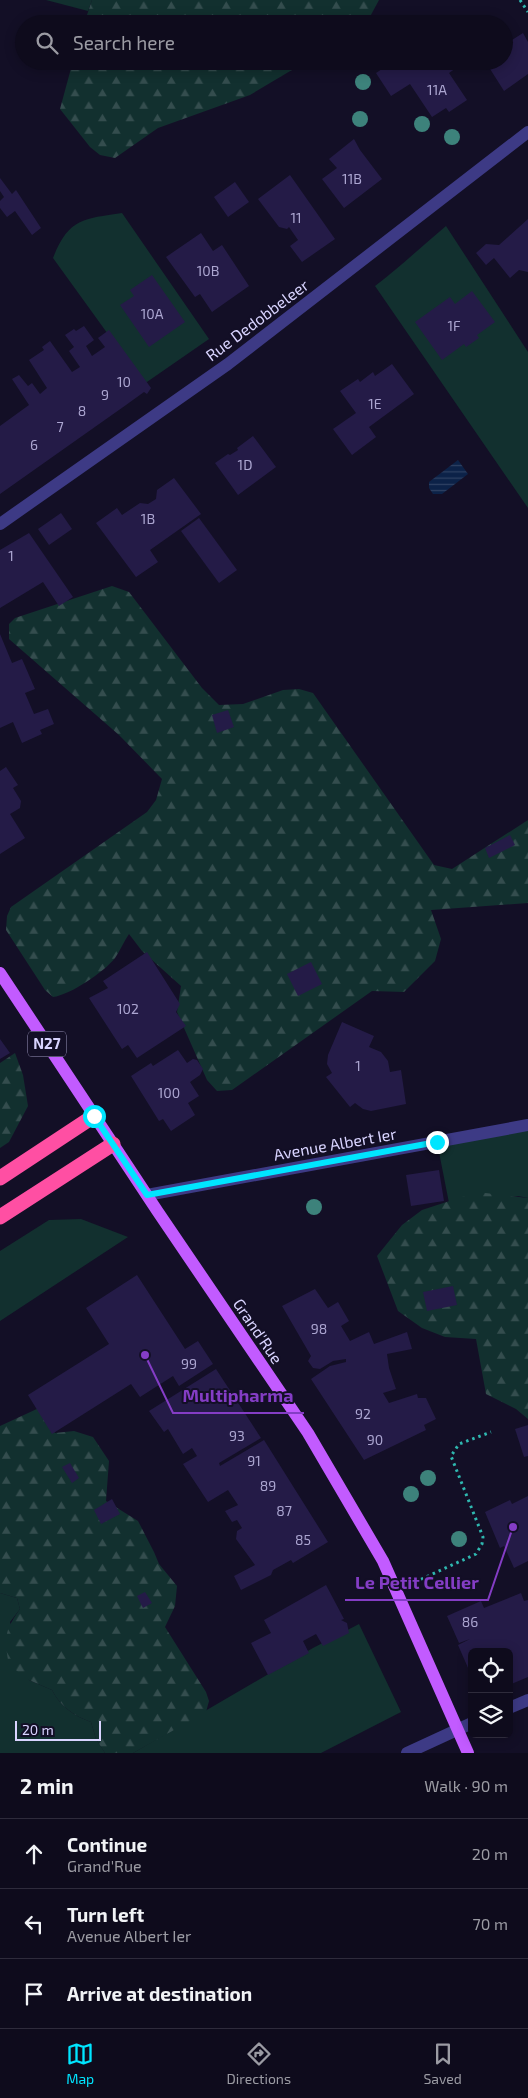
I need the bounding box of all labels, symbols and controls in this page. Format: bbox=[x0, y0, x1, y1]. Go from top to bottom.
search box bbox=[15, 15, 513, 70]
icon: search bbox=[33, 29, 61, 57]
text: Search here bbox=[73, 31, 175, 54]
house number: 11A bbox=[427, 81, 447, 98]
house number: 11B bbox=[342, 170, 362, 187]
house number: 11 bbox=[290, 209, 302, 226]
house number: 10B bbox=[197, 262, 219, 279]
street label: Rue Dedobbeleer bbox=[202, 274, 312, 364]
house number: 10A bbox=[141, 305, 164, 322]
house number: 1F bbox=[447, 317, 461, 334]
house number: 10 bbox=[117, 373, 131, 390]
house number: 9 bbox=[101, 386, 109, 403]
house number: 1E bbox=[368, 395, 382, 412]
house number: 8 bbox=[78, 402, 86, 419]
house number: 7 bbox=[56, 418, 64, 435]
house number: 6 bbox=[30, 436, 38, 453]
house number: 1D bbox=[238, 456, 252, 473]
house number: 1B bbox=[141, 510, 155, 527]
house number: 1 bbox=[8, 547, 14, 564]
house number: 102 bbox=[117, 1000, 139, 1017]
road number: N27 bbox=[28, 1032, 66, 1056]
house number: 1 bbox=[355, 1057, 361, 1074]
house number: 100 bbox=[158, 1084, 180, 1101]
route start bbox=[83, 1105, 106, 1128]
street label: Avenue Albert Ier bbox=[272, 1123, 398, 1164]
route end bbox=[426, 1131, 449, 1154]
street label: Grand'Rue bbox=[230, 1294, 287, 1367]
house number: 98 bbox=[311, 1320, 327, 1337]
house number: 99 bbox=[181, 1355, 197, 1372]
callout: Multipharma bbox=[173, 1380, 304, 1413]
text: Multipharma bbox=[183, 1384, 293, 1406]
house number: 92 bbox=[355, 1405, 371, 1422]
house number: 93 bbox=[229, 1427, 245, 1444]
house number: 90 bbox=[367, 1431, 383, 1448]
house number: 91 bbox=[247, 1452, 261, 1469]
house number: 89 bbox=[260, 1477, 276, 1494]
house number: 87 bbox=[276, 1502, 292, 1519]
house number: 85 bbox=[295, 1531, 311, 1548]
callout: Le Petit Cellier bbox=[345, 1567, 488, 1600]
text: Le Petit Cellier bbox=[355, 1571, 479, 1593]
house number: 86 bbox=[462, 1613, 478, 1630]
map controls bbox=[468, 1648, 513, 1738]
button: locate bbox=[468, 1648, 513, 1693]
button: layers bbox=[468, 1693, 513, 1738]
scale bar bbox=[15, 1718, 101, 1741]
text: 20 m bbox=[22, 1721, 54, 1738]
text: 2 min bbox=[20, 1773, 74, 1798]
text: Walk · 90 m bbox=[424, 1776, 508, 1795]
text: Continue bbox=[67, 1833, 147, 1856]
icon: ahead bbox=[20, 1840, 48, 1868]
text: 20 m bbox=[472, 1844, 508, 1863]
text: Grand'Rue bbox=[67, 1856, 142, 1875]
text: Turn left bbox=[67, 1903, 144, 1926]
icon: left bbox=[20, 1910, 48, 1938]
text: 70 m bbox=[473, 1914, 508, 1933]
text: Avenue Albert Ier bbox=[67, 1926, 192, 1945]
icon: arrive bbox=[20, 1980, 48, 2008]
text: Arrive at destination bbox=[67, 1982, 252, 2005]
tab: Map bbox=[66, 2040, 94, 2087]
tab: Directions bbox=[227, 2040, 291, 2087]
tab: Saved bbox=[423, 2040, 462, 2087]

